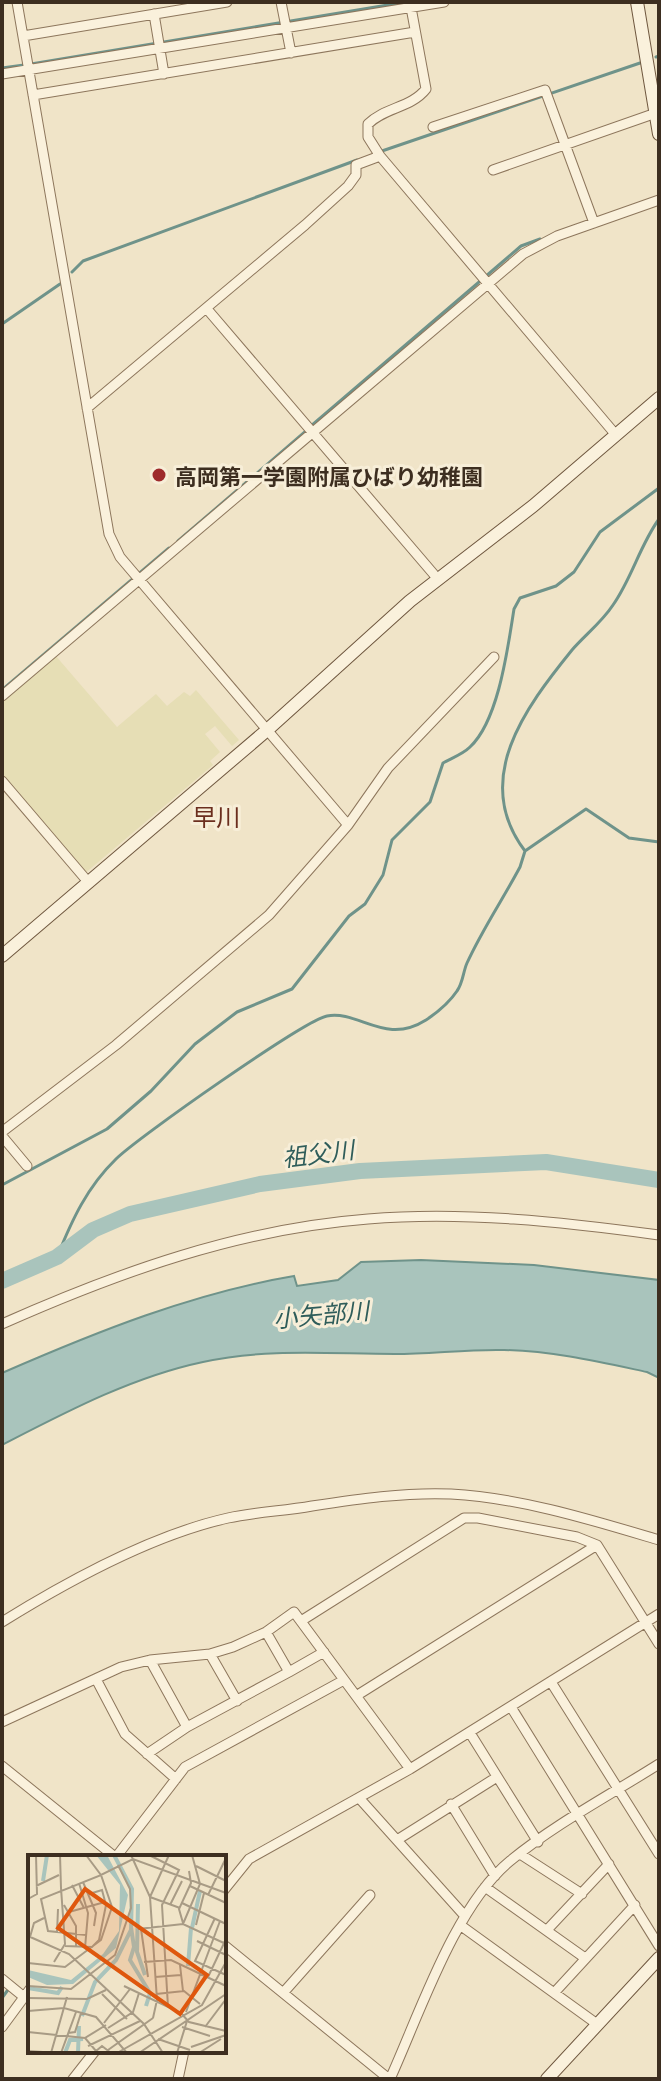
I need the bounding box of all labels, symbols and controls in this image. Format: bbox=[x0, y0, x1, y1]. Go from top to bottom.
place label: 高岡第一学園附属ひばり幼稚園 bbox=[175, 459, 483, 491]
marker: 高岡第一学園附属ひばり幼稚園 bbox=[150, 466, 168, 484]
district label: 早川 bbox=[192, 798, 240, 833]
water label: 祖父川 bbox=[280, 1130, 359, 1174]
water label: 小矢部川 bbox=[272, 1291, 373, 1335]
inset map bbox=[28, 1855, 226, 2053]

